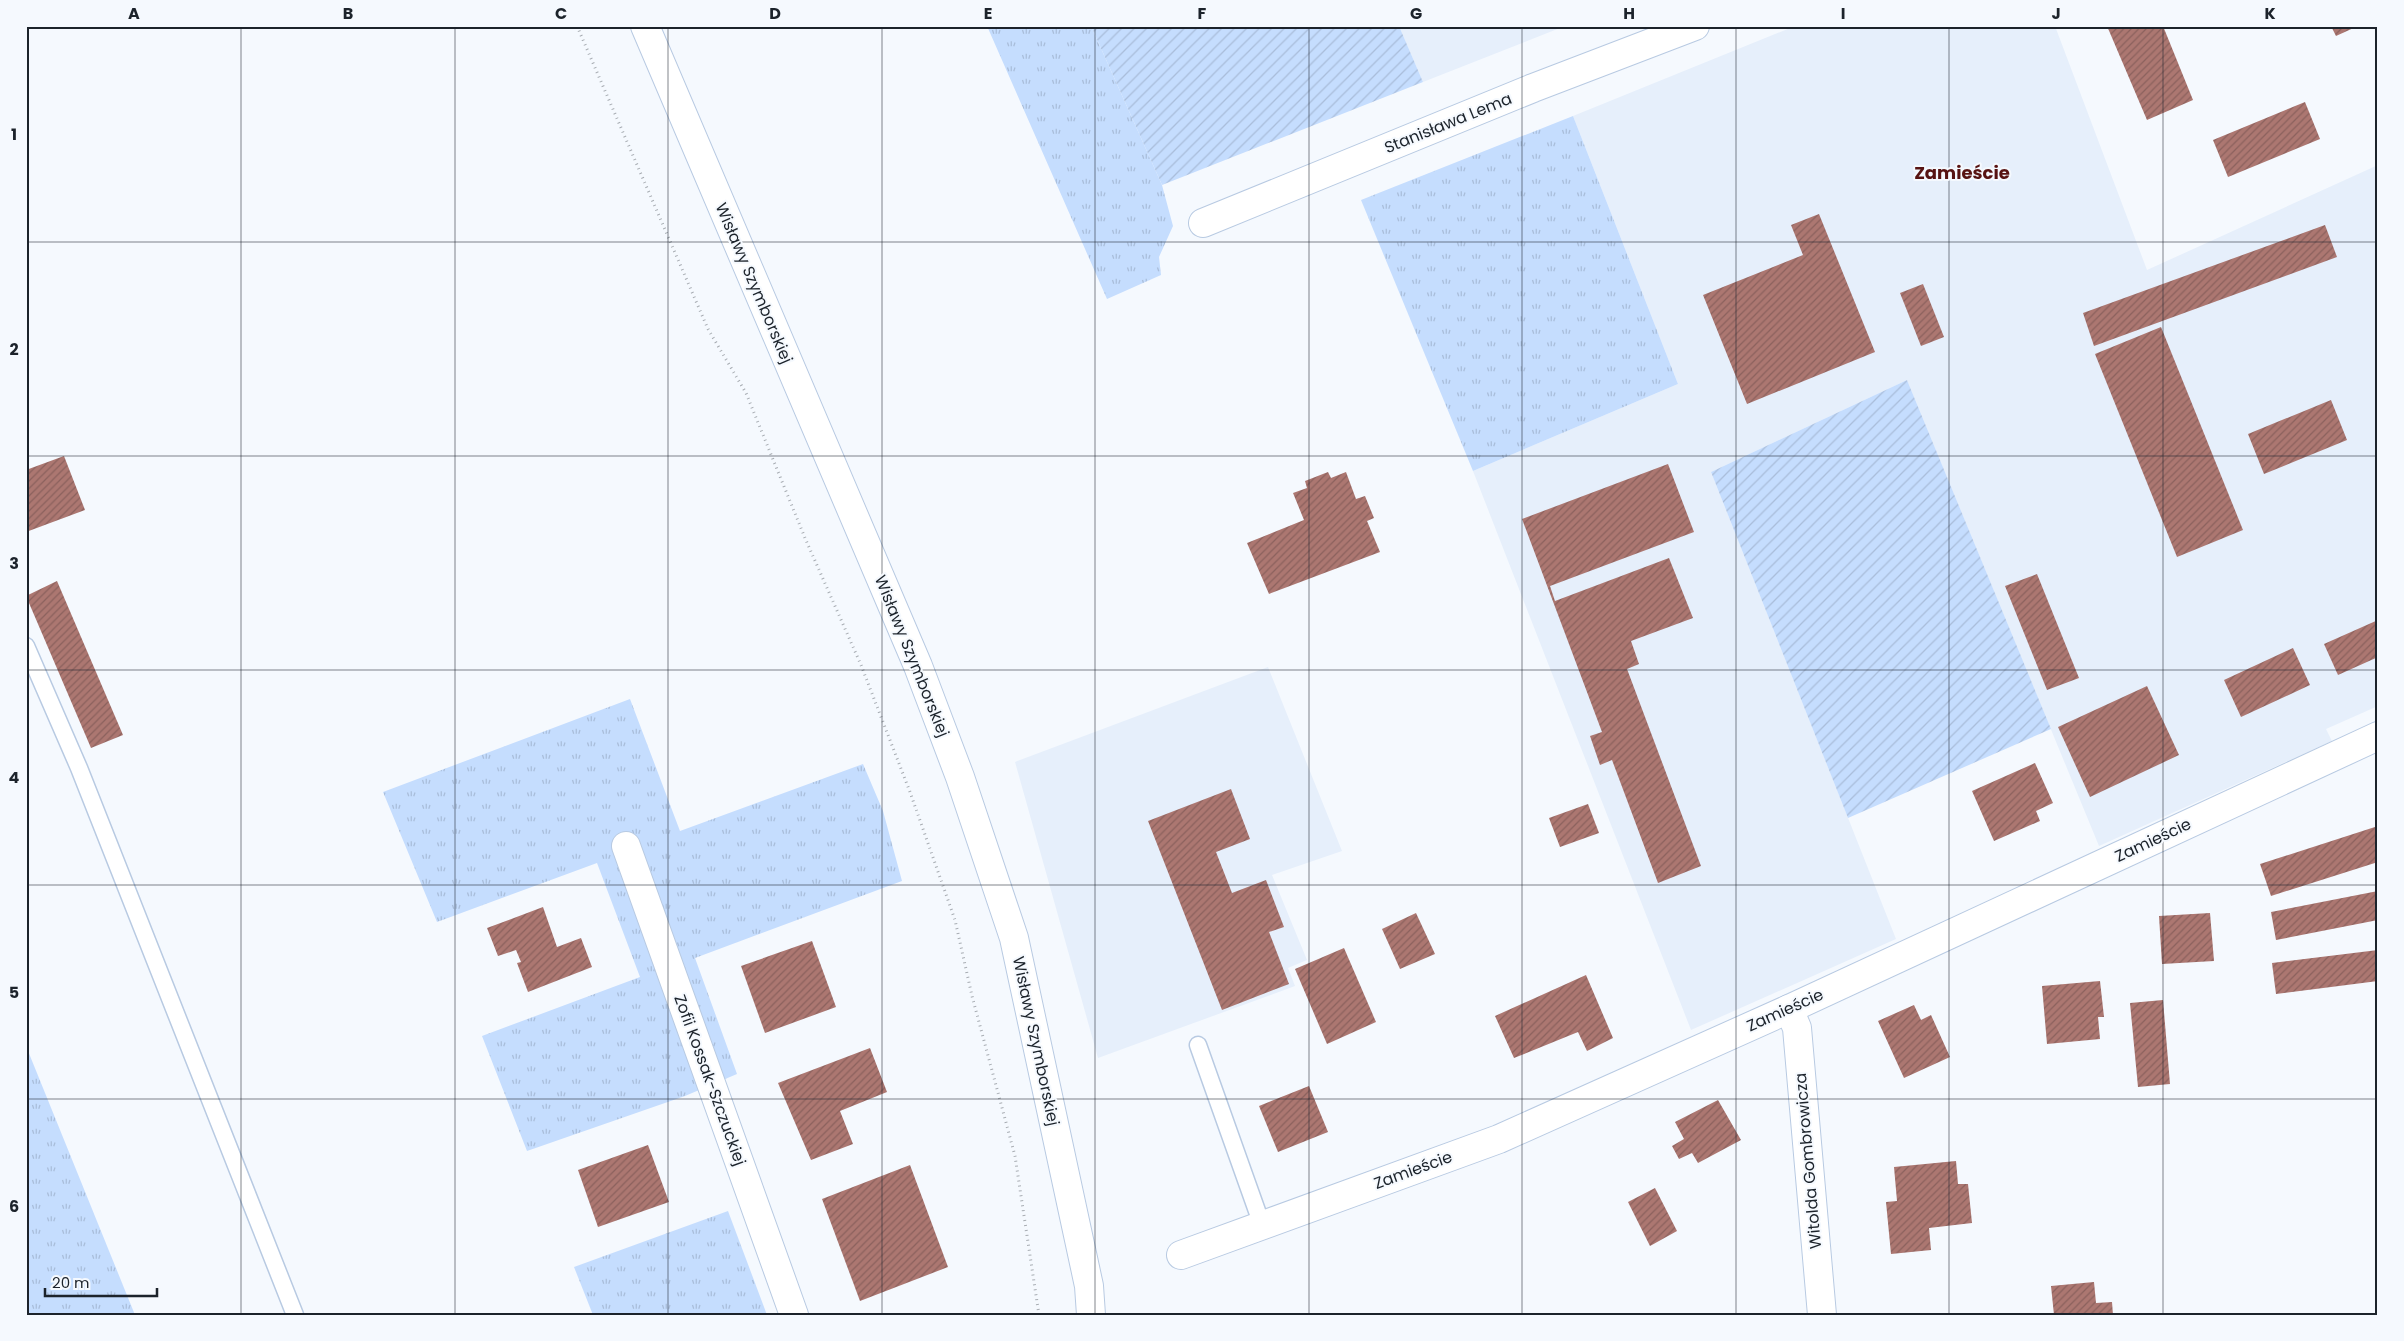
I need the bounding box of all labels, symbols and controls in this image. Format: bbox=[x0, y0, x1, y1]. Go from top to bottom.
text: A bbox=[128, 2, 140, 25]
text: B bbox=[343, 2, 353, 25]
text: C bbox=[555, 2, 567, 25]
text: D bbox=[769, 2, 781, 25]
text: E bbox=[984, 2, 992, 25]
text: F bbox=[1198, 2, 1207, 25]
text: G bbox=[1410, 2, 1422, 25]
text: H bbox=[1623, 2, 1635, 25]
text: I bbox=[1841, 2, 1845, 25]
text: J bbox=[2051, 2, 2061, 25]
text: K bbox=[2264, 2, 2276, 25]
street label: Stanisława Lema bbox=[1381, 87, 1515, 159]
text: 1 bbox=[11, 123, 17, 146]
district label: Zamieście bbox=[1914, 160, 2010, 185]
street label: Wisławy Szymborskiej bbox=[710, 199, 798, 367]
text: 2 bbox=[9, 338, 19, 361]
text: 3 bbox=[9, 552, 19, 575]
street label: Wisławy Szymborskiej bbox=[869, 572, 955, 740]
text: 4 bbox=[9, 766, 20, 789]
street label: Zamieście bbox=[2111, 812, 2195, 868]
street label: Wisławy Szymborskiej bbox=[1007, 954, 1065, 1128]
text: 5 bbox=[9, 981, 19, 1004]
street label: Zamieście bbox=[1743, 983, 1827, 1037]
street label: Zofii Kossak-Szczuckiej bbox=[668, 991, 752, 1169]
street label: Witolda Gombrowicza bbox=[1789, 1072, 1827, 1250]
street label: Zamieście bbox=[1371, 1145, 1455, 1195]
text: 6 bbox=[9, 1195, 19, 1218]
scale bar bbox=[45, 1266, 158, 1298]
text: 20 m bbox=[52, 1272, 90, 1293]

